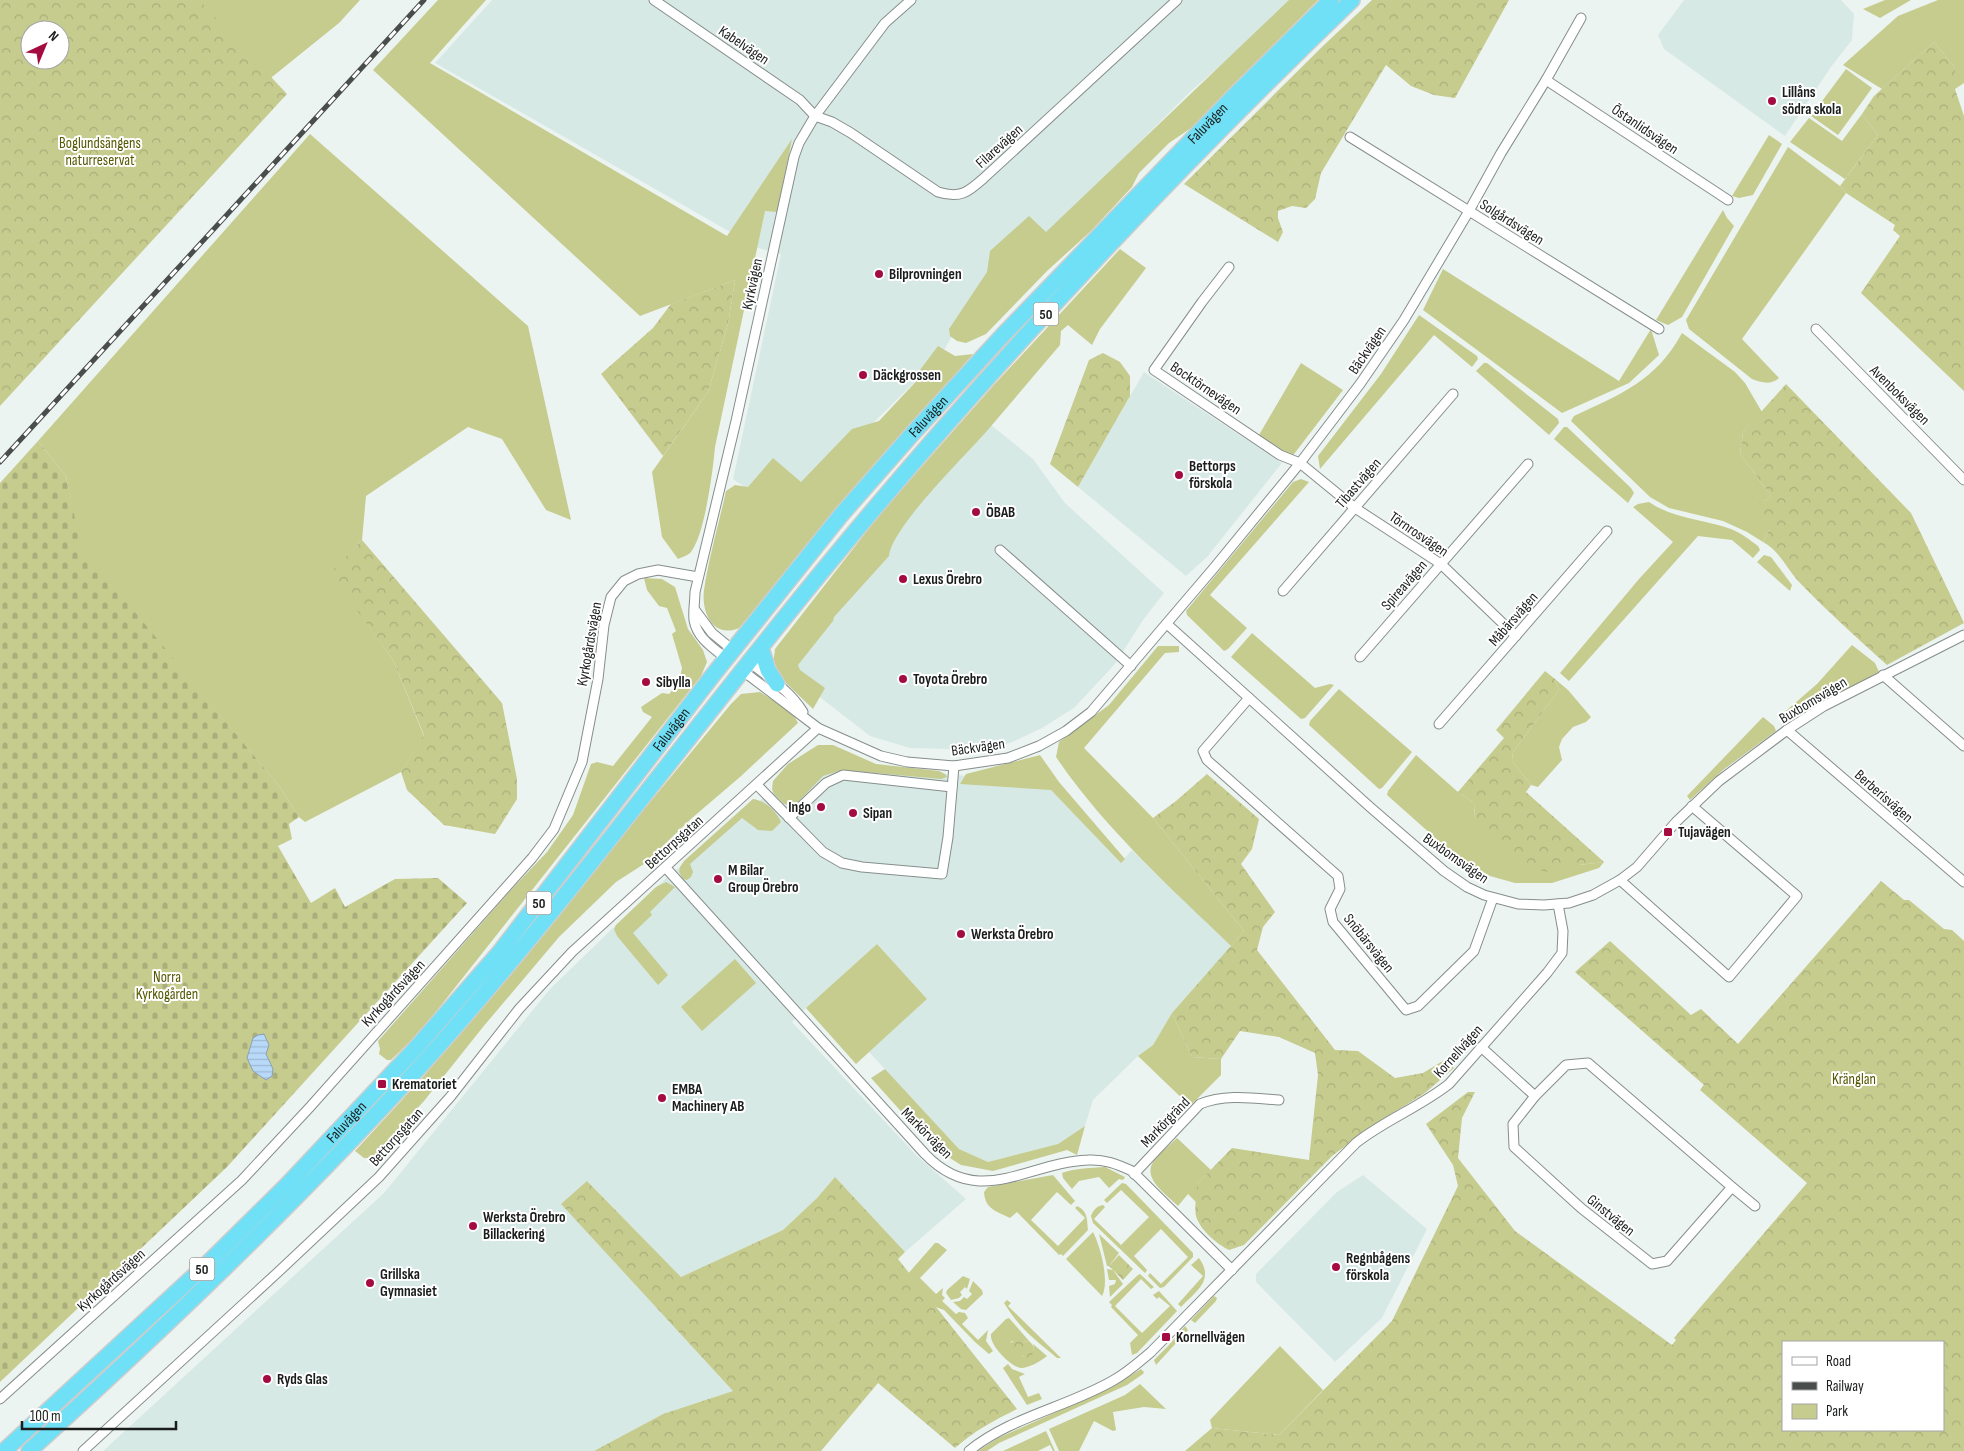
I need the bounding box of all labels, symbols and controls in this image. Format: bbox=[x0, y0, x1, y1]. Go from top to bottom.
north arrow bbox=[20, 20, 70, 70]
street label: Kabelvägen bbox=[715, 22, 773, 69]
text: N bbox=[45, 27, 62, 45]
place label: Lillåns södra skola bbox=[1782, 83, 1841, 119]
marker: Lillåns södra skola bbox=[1766, 95, 1778, 107]
street label: Faluvägen bbox=[1184, 99, 1232, 148]
street label: Östanlidsvägen bbox=[1608, 100, 1682, 159]
street label: Filarevägen bbox=[972, 120, 1027, 173]
park label: Boglundsängens naturreservat bbox=[59, 134, 141, 170]
street label: Solgårdsvägen bbox=[1476, 195, 1547, 250]
street label: Kyrkvägen bbox=[738, 257, 767, 311]
place label: Bilprovningen bbox=[889, 265, 962, 284]
marker: Bilprovningen bbox=[873, 268, 885, 280]
road number: 50 bbox=[1034, 302, 1058, 326]
street label: Bäckvägen bbox=[1344, 323, 1390, 378]
street label: Bocktörnevägen bbox=[1167, 358, 1245, 419]
street label: Avenboksvägen bbox=[1865, 361, 1934, 429]
place label: Däckgrossen bbox=[873, 366, 941, 385]
marker: Däckgrossen bbox=[857, 369, 869, 381]
street label: Faluvägen bbox=[905, 392, 952, 442]
street label: Tibastvägen bbox=[1331, 454, 1385, 512]
place label: Bettorps förskola bbox=[1189, 457, 1236, 493]
marker: Bettorps förskola bbox=[1173, 469, 1185, 481]
place label: ÖBAB bbox=[986, 503, 1015, 522]
marker: ÖBAB bbox=[970, 506, 982, 518]
street label: Törnrosvägen bbox=[1385, 508, 1452, 561]
street label: Spireavägen bbox=[1377, 556, 1432, 615]
place label: Lexus Örebro bbox=[913, 570, 982, 589]
marker: Lexus Örebro bbox=[897, 573, 909, 585]
street label: Måbärsvägen bbox=[1485, 588, 1542, 650]
street label: Kyrkogårdsvägen bbox=[573, 601, 606, 688]
place label: Toyota Örebro bbox=[913, 670, 987, 689]
place label: Sibylla bbox=[656, 673, 691, 692]
marker: Toyota Örebro bbox=[897, 673, 909, 685]
street label: Buxbomsvägen bbox=[1776, 673, 1851, 728]
marker: Sibylla bbox=[640, 676, 652, 688]
street label: Faluvägen bbox=[649, 704, 694, 755]
street label: Bäckvägen bbox=[950, 734, 1006, 761]
street label: Berberisvägen bbox=[1850, 766, 1917, 827]
place label: Ingo bbox=[788, 798, 811, 817]
marker: Ingo bbox=[815, 801, 827, 813]
place label: Sipan bbox=[863, 804, 892, 823]
marker: Sipan bbox=[847, 807, 859, 819]
street label: Bettorpsgatan bbox=[641, 811, 707, 874]
place label: Tujavägen bbox=[1678, 823, 1731, 842]
marker: Tujavägen bbox=[1662, 826, 1674, 838]
street label: Buxbomsvägen bbox=[1419, 829, 1492, 888]
place label: M Bilar Group Örebro bbox=[728, 861, 798, 897]
marker: M Bilar Group Örebro bbox=[712, 873, 724, 885]
road number: 50 bbox=[526, 891, 552, 914]
street label: Snöbärsvägen bbox=[1339, 910, 1398, 977]
place label: Werksta Örebro bbox=[971, 925, 1054, 944]
marker: Werksta Örebro bbox=[955, 928, 967, 940]
street label: Kyrkogårdsvägen bbox=[357, 956, 429, 1031]
park label: Norra Kyrkogården bbox=[136, 968, 198, 1004]
street label: Kornellvägen bbox=[1430, 1021, 1487, 1082]
park label: Kränglan bbox=[1832, 1070, 1876, 1089]
place label: Krematoriet bbox=[392, 1075, 457, 1094]
marker: Krematoriet bbox=[376, 1078, 388, 1090]
place label: EMBA Machinery AB bbox=[672, 1080, 744, 1116]
marker: EMBA Machinery AB bbox=[656, 1092, 668, 1104]
street label: Markörgränd bbox=[1137, 1093, 1194, 1152]
street label: Faluvägen bbox=[323, 1098, 371, 1147]
street label: Bettorpsgatan bbox=[365, 1104, 428, 1170]
street label: Markörvägen bbox=[897, 1104, 956, 1163]
street label: Ginstvägen bbox=[1583, 1190, 1639, 1241]
place label: Werksta Örebro Billackering bbox=[483, 1208, 566, 1244]
marker: Werksta Örebro Billackering bbox=[467, 1220, 479, 1232]
street label: Kyrkogårdsvägen bbox=[73, 1245, 149, 1316]
place label: Regnbågens förskola bbox=[1346, 1249, 1411, 1285]
road number: 50 bbox=[190, 1258, 214, 1280]
marker: Regnbågens förskola bbox=[1330, 1261, 1342, 1273]
place label: Grillska Gymnasiet bbox=[380, 1265, 437, 1301]
marker: Grillska Gymnasiet bbox=[364, 1277, 376, 1289]
place label: Kornellvägen bbox=[1176, 1328, 1245, 1347]
marker: Kornellvägen bbox=[1160, 1331, 1172, 1343]
legend bbox=[1782, 1341, 1944, 1431]
text: Road bbox=[1826, 1352, 1851, 1371]
place label: Ryds Glas bbox=[277, 1370, 328, 1389]
marker: Ryds Glas bbox=[261, 1373, 273, 1385]
text: Railway bbox=[1826, 1377, 1864, 1396]
scale bar bbox=[22, 1398, 176, 1430]
text: Park bbox=[1826, 1402, 1848, 1421]
text: 100 m bbox=[30, 1407, 61, 1426]

